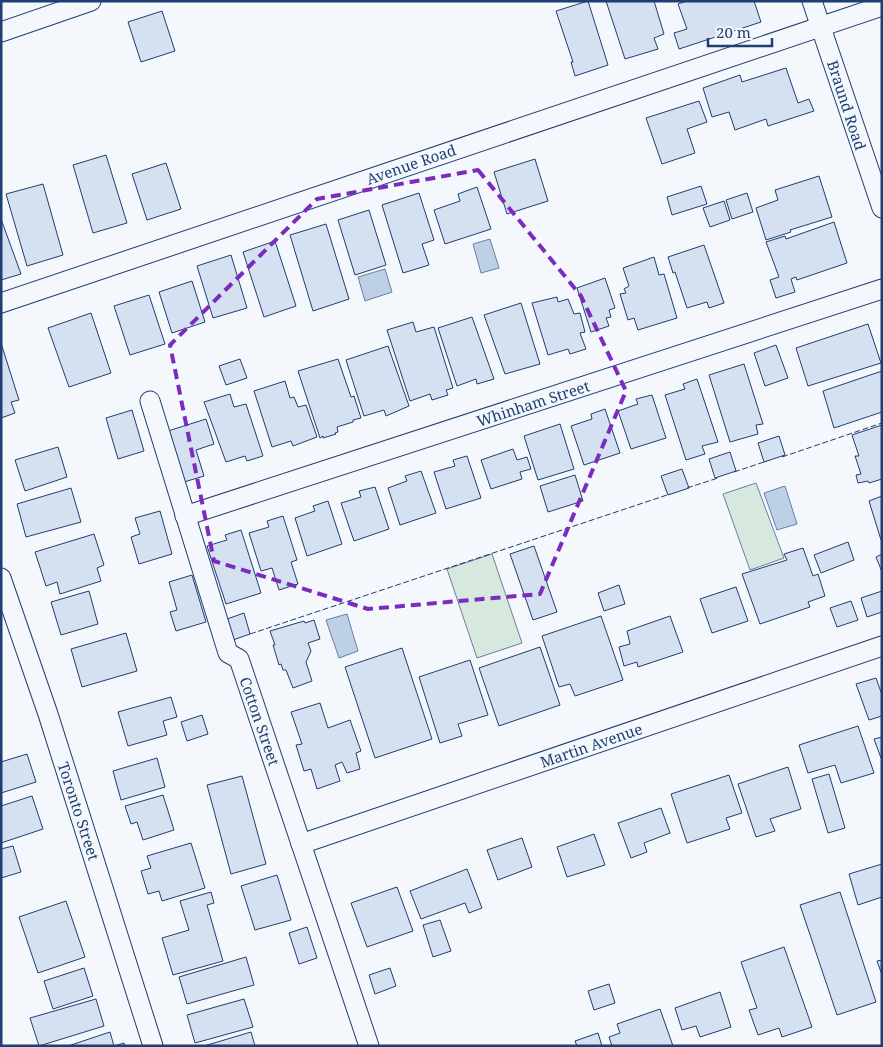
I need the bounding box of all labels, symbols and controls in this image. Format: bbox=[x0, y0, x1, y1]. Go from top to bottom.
scale bar bbox=[708, 15, 772, 47]
text: 20 m bbox=[716, 22, 751, 42]
street label: Braund Road bbox=[823, 57, 871, 153]
street label: Avenue Road bbox=[363, 139, 459, 189]
street label: Whinham Street bbox=[474, 375, 592, 431]
street label: Cotton Street bbox=[235, 674, 285, 768]
street label: Martin Avenue bbox=[537, 718, 645, 772]
street label: Toronto Street bbox=[54, 759, 104, 863]

